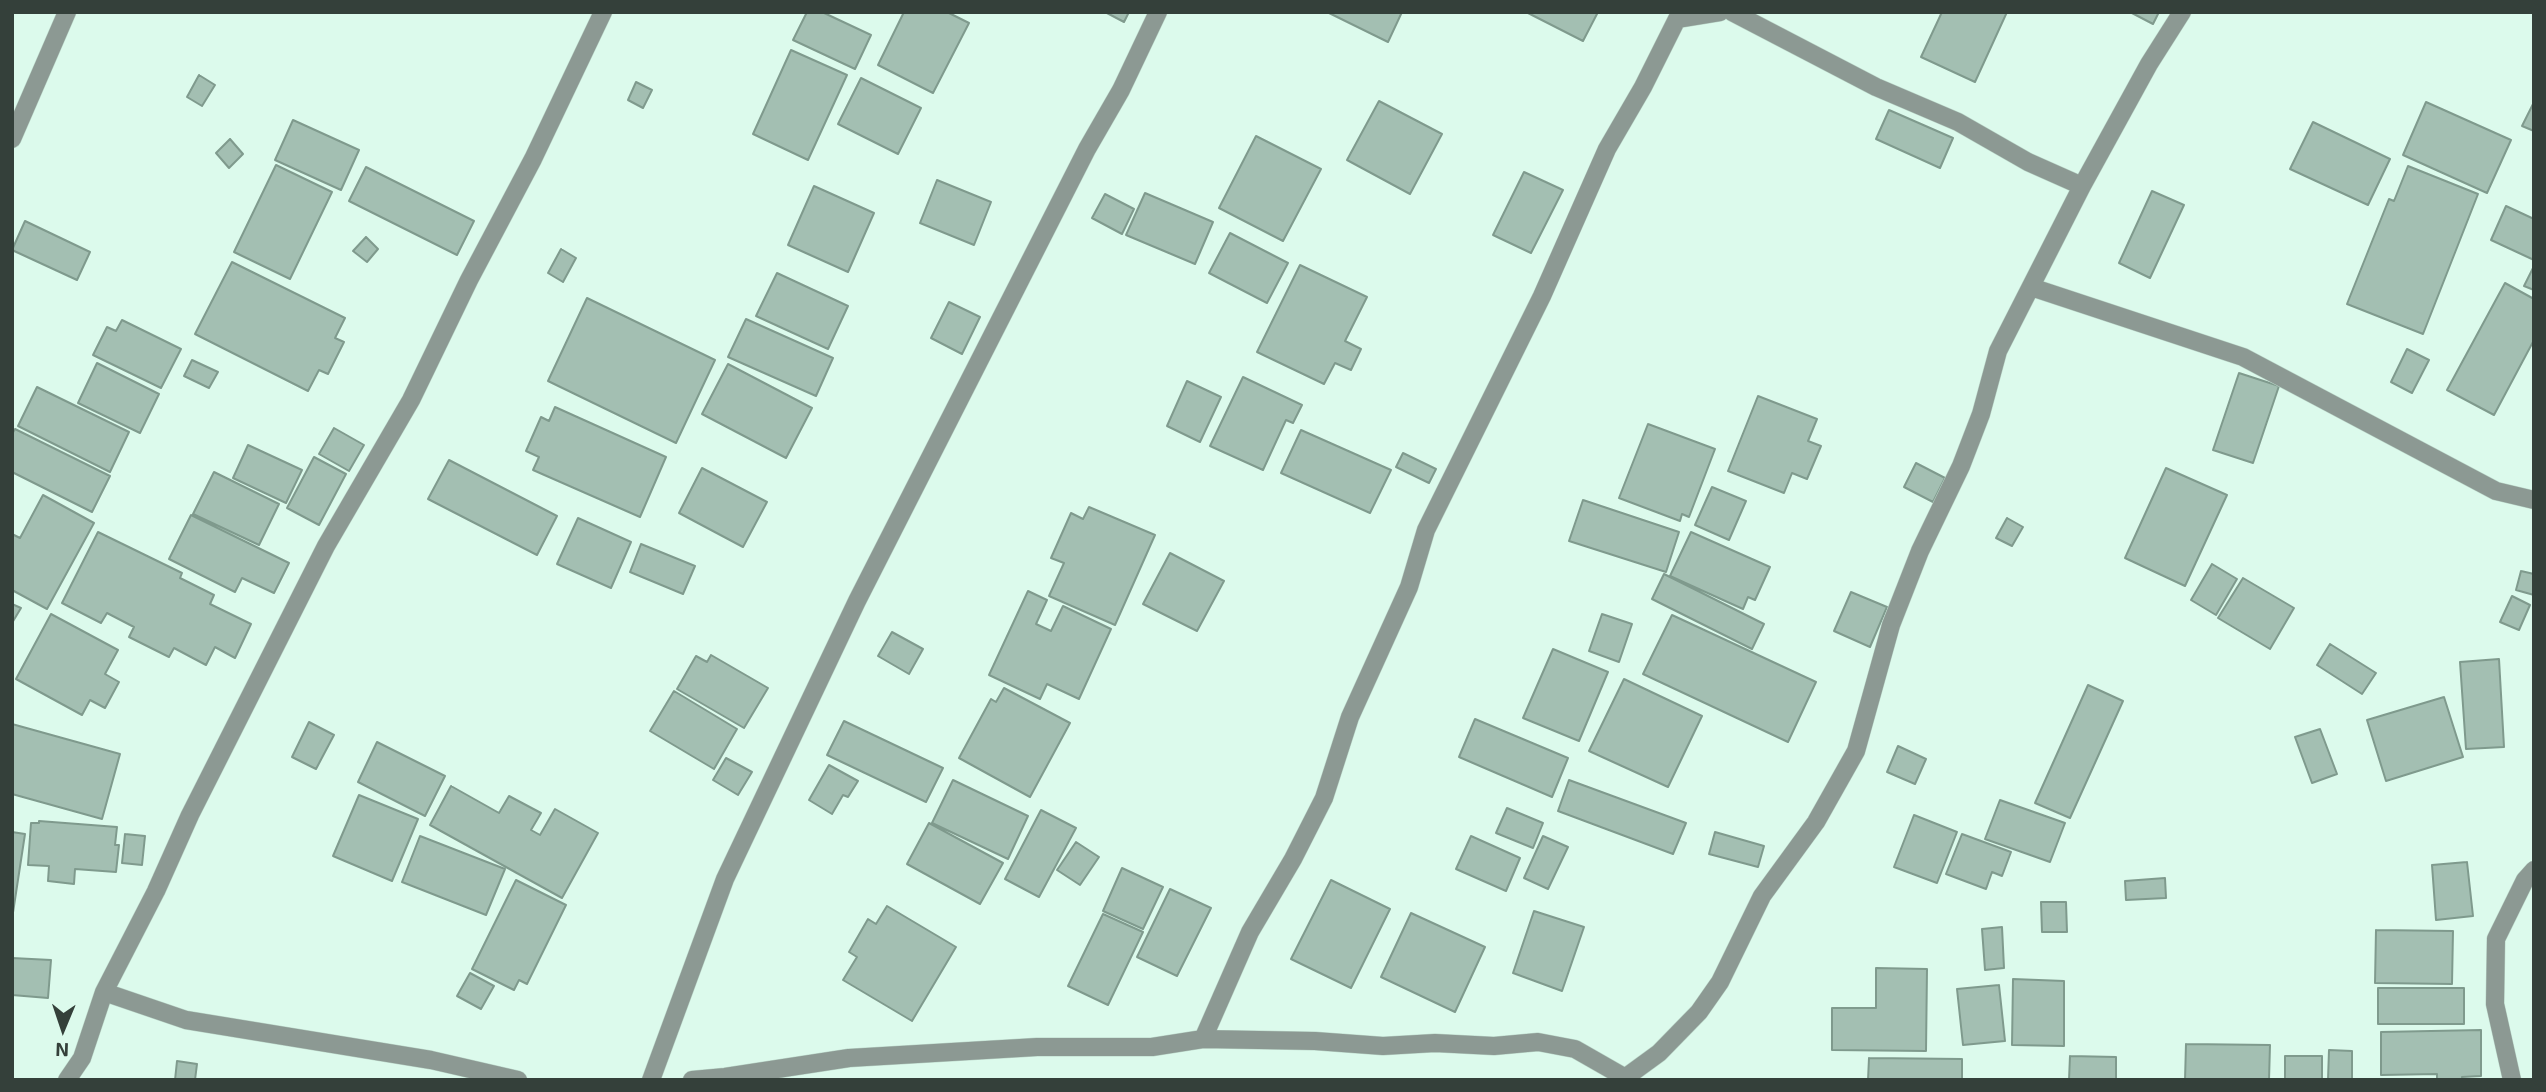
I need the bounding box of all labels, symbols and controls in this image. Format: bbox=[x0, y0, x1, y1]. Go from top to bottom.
north arrow bbox=[28, 994, 98, 1064]
text: N bbox=[55, 1039, 70, 1062]

